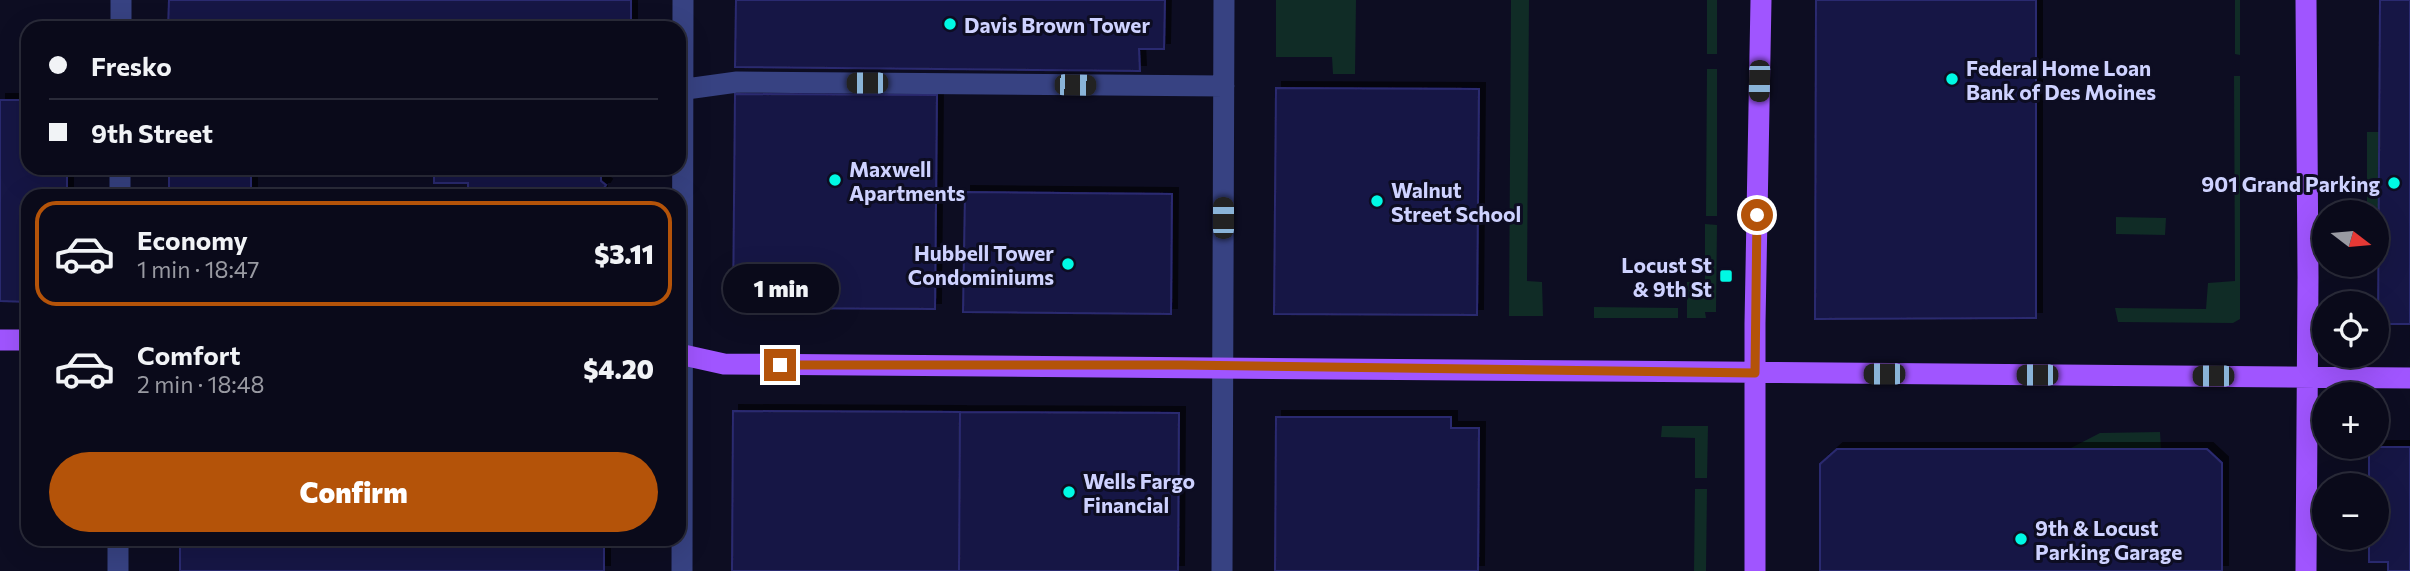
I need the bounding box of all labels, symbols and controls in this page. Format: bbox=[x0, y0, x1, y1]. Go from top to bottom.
place label: Davis Brown Tower bbox=[964, 12, 1150, 37]
marker: Davis Brown Tower bbox=[942, 16, 958, 32]
text: Fresko bbox=[91, 50, 172, 81]
place label: Federal Home Loan Bank of Des Moines bbox=[1966, 55, 2156, 104]
car bbox=[1749, 60, 1770, 102]
marker: Federal Home Loan Bank of Des Moines bbox=[1944, 71, 1960, 87]
car bbox=[847, 73, 889, 94]
car bbox=[1054, 74, 1097, 96]
text: 9th Street bbox=[91, 117, 213, 148]
place label: Maxwell Apartments bbox=[849, 156, 966, 205]
place label: 901 Grand Parking bbox=[2201, 171, 2380, 196]
marker: Maxwell Apartments bbox=[827, 172, 843, 188]
marker: 901 Grand Parking bbox=[2386, 175, 2402, 191]
place label: Walnut Street School bbox=[1391, 177, 1521, 226]
marker: Walnut Street School bbox=[1369, 193, 1385, 209]
car bbox=[1213, 197, 1234, 239]
route start bbox=[1741, 199, 1773, 231]
north arrow bbox=[2312, 200, 2389, 276]
map controls bbox=[2312, 200, 2389, 550]
icon: car bbox=[53, 222, 116, 285]
text: Economy bbox=[137, 224, 248, 255]
text: $3.11 bbox=[594, 238, 654, 269]
place label: Hubbell Tower Condominiums bbox=[908, 240, 1054, 289]
place label: Locust St & 9th St bbox=[1621, 252, 1712, 301]
text: 1 min · 18:47 bbox=[137, 255, 259, 283]
marker: Hubbell Tower Condominiums bbox=[1060, 256, 1076, 272]
callout: 1 min bbox=[722, 264, 838, 312]
marker: Locust St & 9th St bbox=[1718, 268, 1734, 284]
text: 1 min bbox=[753, 274, 809, 302]
button: locate bbox=[2312, 291, 2389, 368]
icon: car bbox=[53, 337, 116, 400]
text: Comfort bbox=[137, 339, 240, 370]
route end bbox=[764, 349, 796, 381]
text: $4.20 bbox=[583, 353, 654, 384]
car bbox=[1864, 364, 1906, 385]
car bbox=[2017, 365, 2059, 386]
car bbox=[2193, 366, 2235, 387]
text: 2 min · 18:48 bbox=[137, 370, 265, 398]
button: + bbox=[2312, 382, 2389, 459]
button: Confirm bbox=[49, 452, 658, 532]
place label: Wells Fargo Financial bbox=[1083, 468, 1195, 517]
button: − bbox=[2312, 473, 2389, 550]
marker: Wells Fargo Financial bbox=[1061, 484, 1077, 500]
place label: 9th & Locust Parking Garage bbox=[2035, 515, 2182, 564]
marker: 9th & Locust Parking Garage bbox=[2013, 531, 2029, 547]

